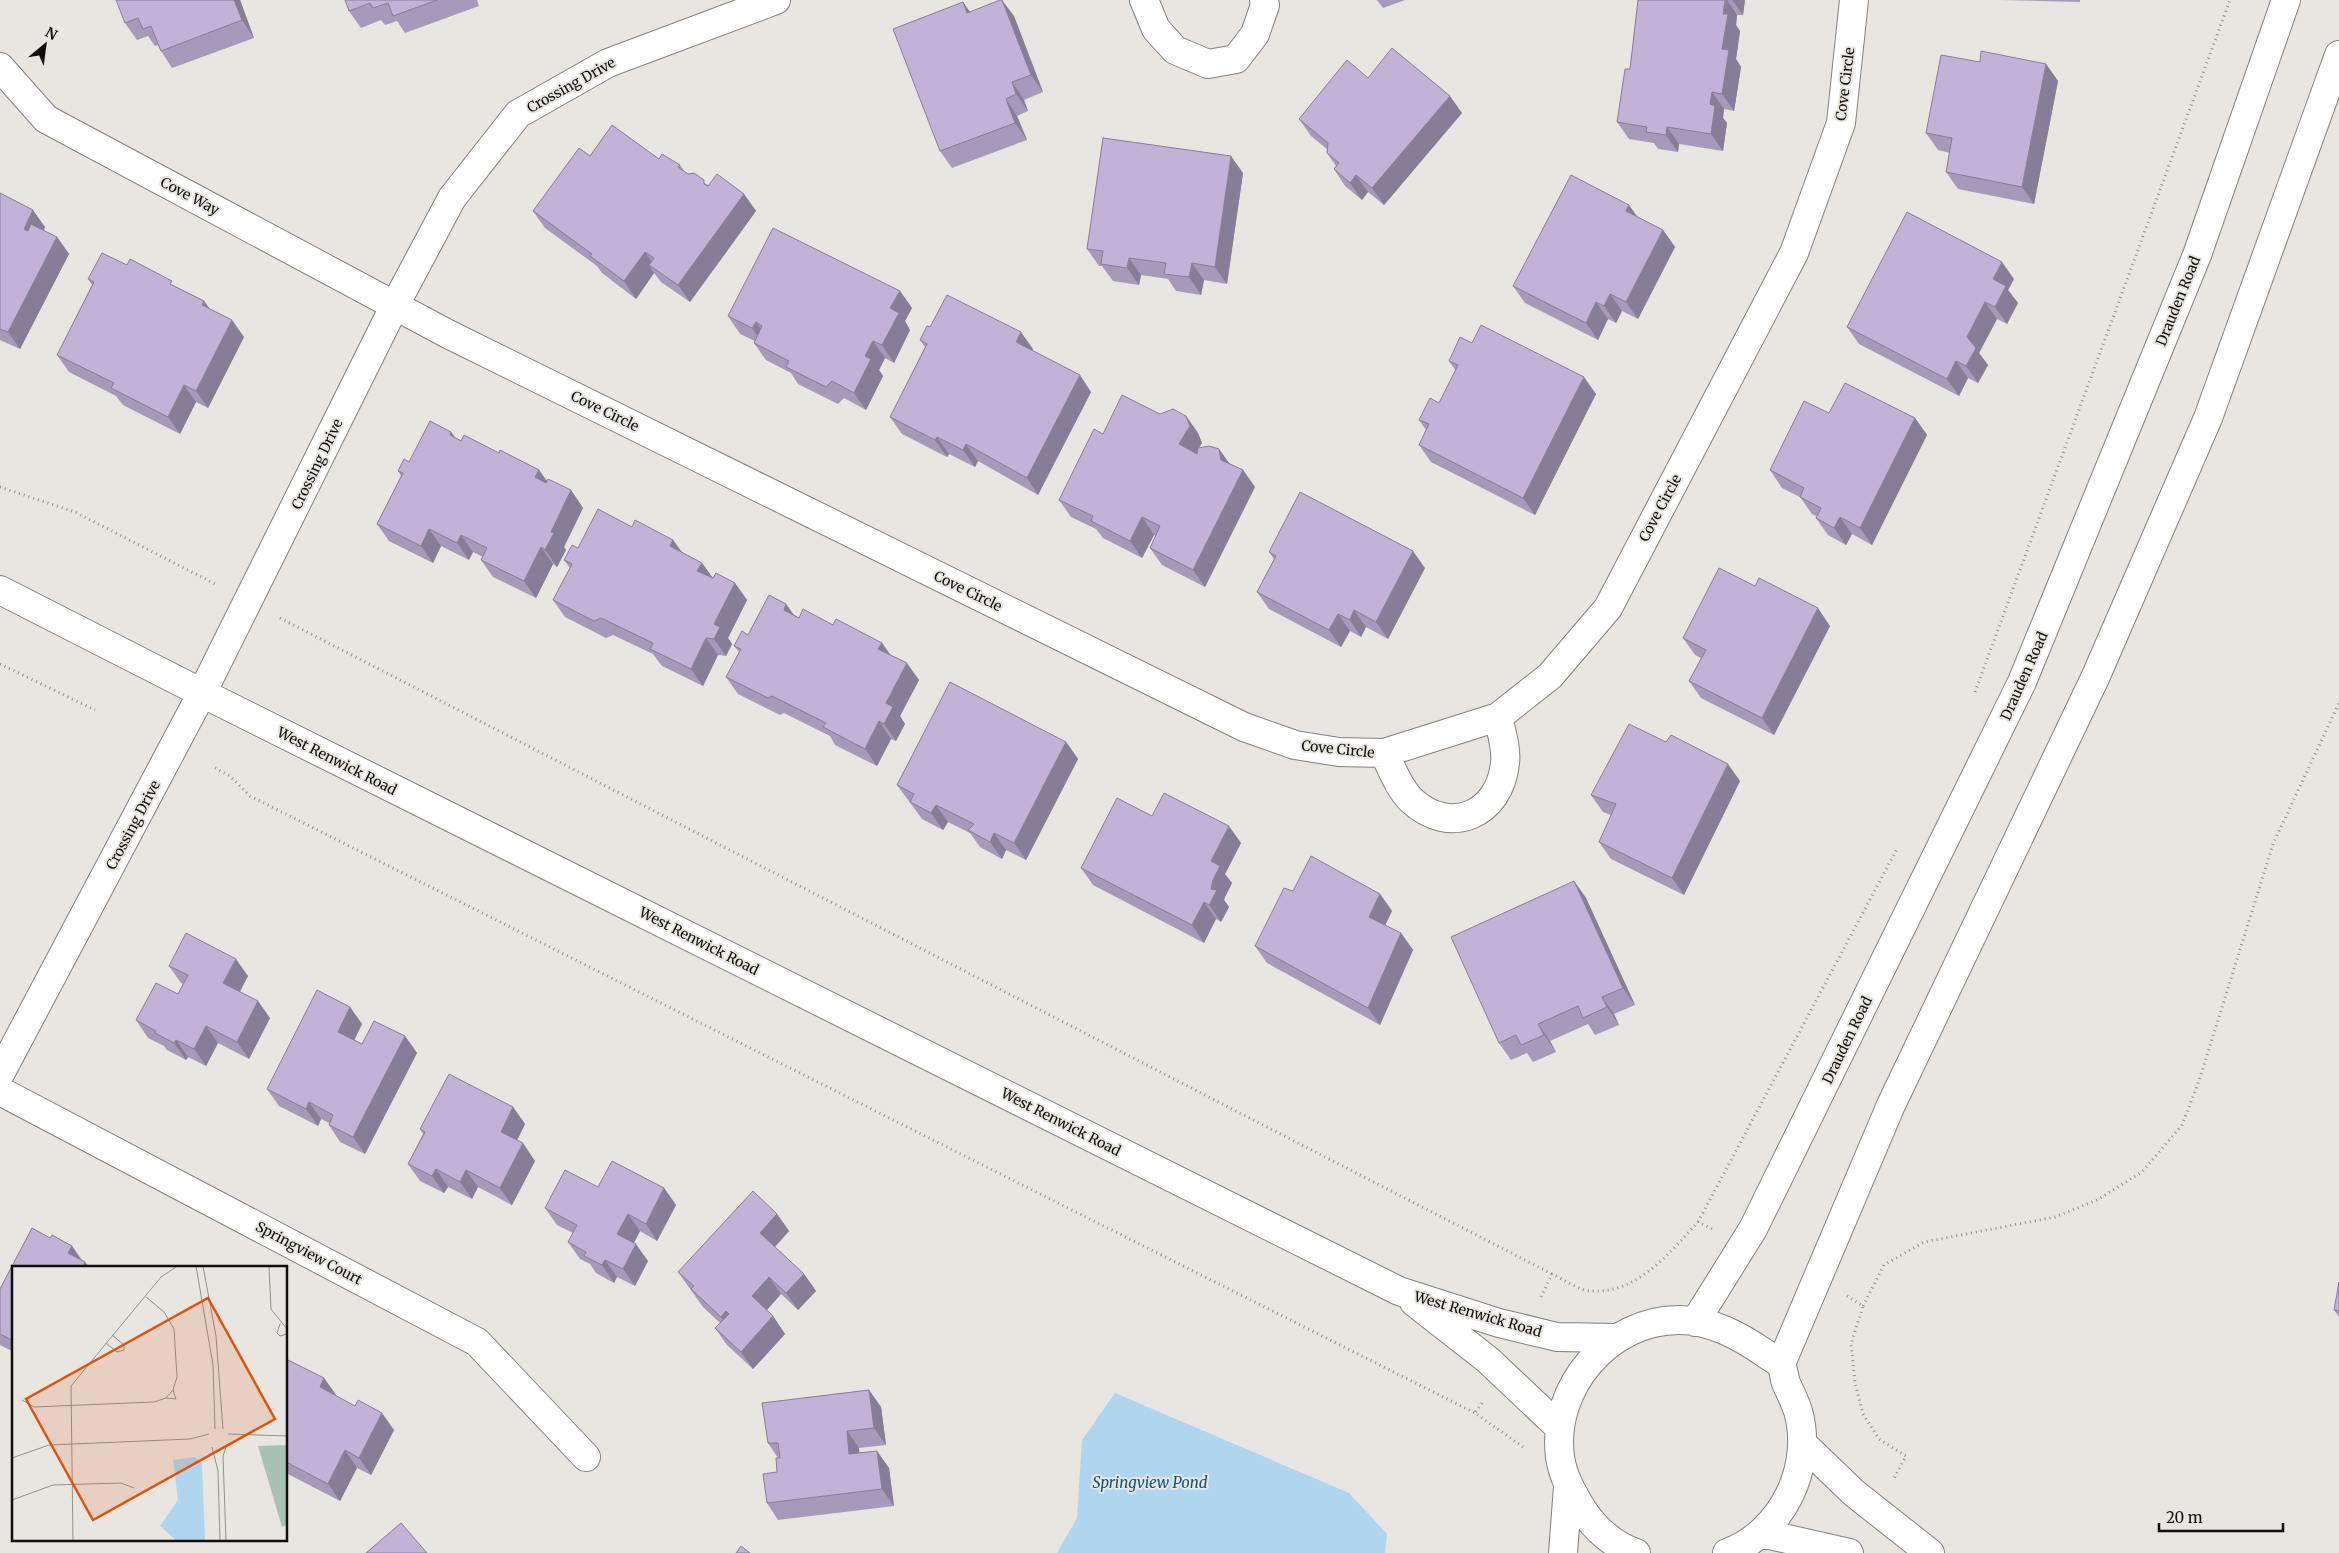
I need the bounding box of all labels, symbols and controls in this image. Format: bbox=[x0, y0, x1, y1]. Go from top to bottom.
north arrow bbox=[20, 20, 70, 70]
text: N bbox=[42, 23, 61, 44]
street label: Cove Circle bbox=[1832, 46, 1858, 122]
street label: Crossing Drive bbox=[524, 53, 618, 117]
street label: Cove Way bbox=[157, 173, 223, 219]
street label: Drauden Road bbox=[2152, 253, 2204, 348]
street label: Cove Circle bbox=[568, 387, 642, 435]
street label: Crossing Drive bbox=[287, 416, 347, 512]
street label: Cove Circle bbox=[1635, 471, 1685, 545]
street label: Cove Circle bbox=[931, 567, 1005, 615]
street label: Drauden Road bbox=[1996, 628, 2052, 723]
street label: West Renwick Road bbox=[273, 723, 400, 799]
street label: Cove Circle bbox=[1300, 736, 1376, 762]
street label: Crossing Drive bbox=[102, 777, 164, 873]
street label: West Renwick Road bbox=[635, 903, 762, 979]
street label: Drauden Road bbox=[1818, 993, 1876, 1087]
street label: West Renwick Road bbox=[997, 1084, 1124, 1160]
street label: Springview Court bbox=[253, 1217, 366, 1289]
inset map bbox=[12, 1266, 288, 1540]
street label: West Renwick Road bbox=[1411, 1287, 1544, 1341]
water label: Springview Pond bbox=[1093, 1473, 1208, 1492]
scale bar bbox=[2159, 1500, 2283, 1532]
text: 20 m bbox=[2166, 1508, 2203, 1527]

